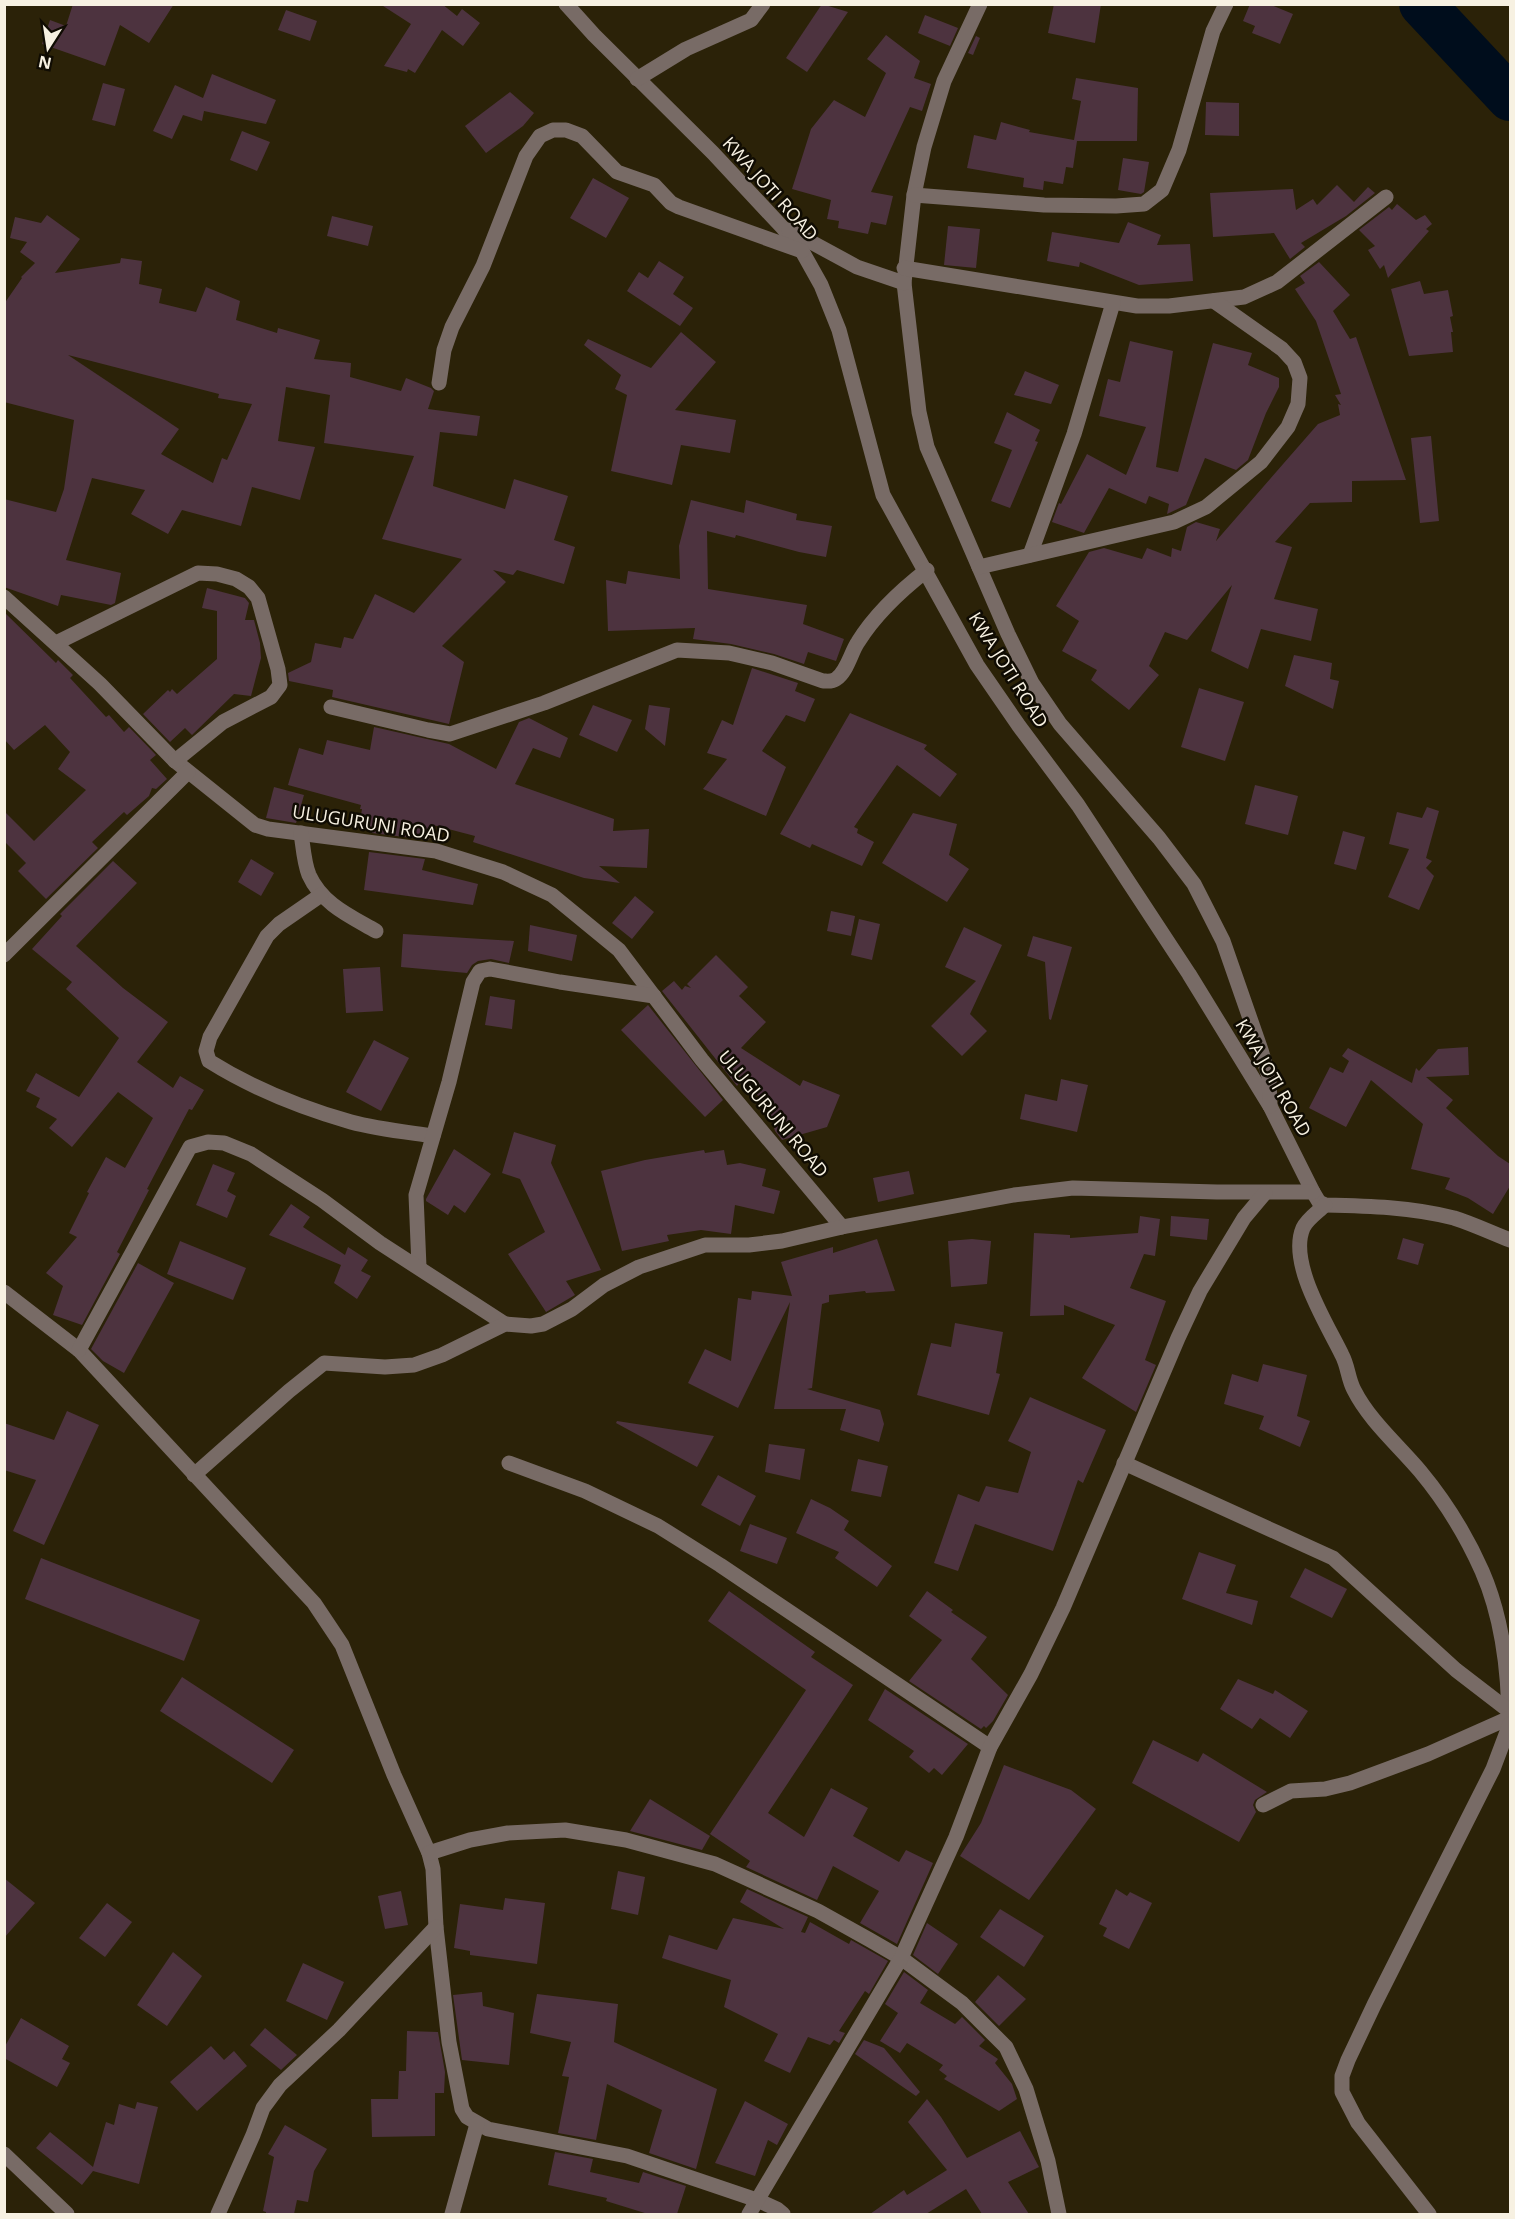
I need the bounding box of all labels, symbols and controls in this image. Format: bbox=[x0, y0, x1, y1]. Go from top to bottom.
north arrow bbox=[18, 18, 78, 78]
text: N bbox=[36, 51, 54, 75]
street label: KWA JOTI ROAD bbox=[718, 131, 824, 245]
street label: KWA JOTI ROAD bbox=[964, 607, 1054, 732]
street label: ULUGURUNI ROAD bbox=[291, 799, 452, 847]
street label: KWA JOTI ROAD bbox=[1231, 1014, 1317, 1141]
street label: ULUGURUNI ROAD bbox=[714, 1045, 834, 1182]

